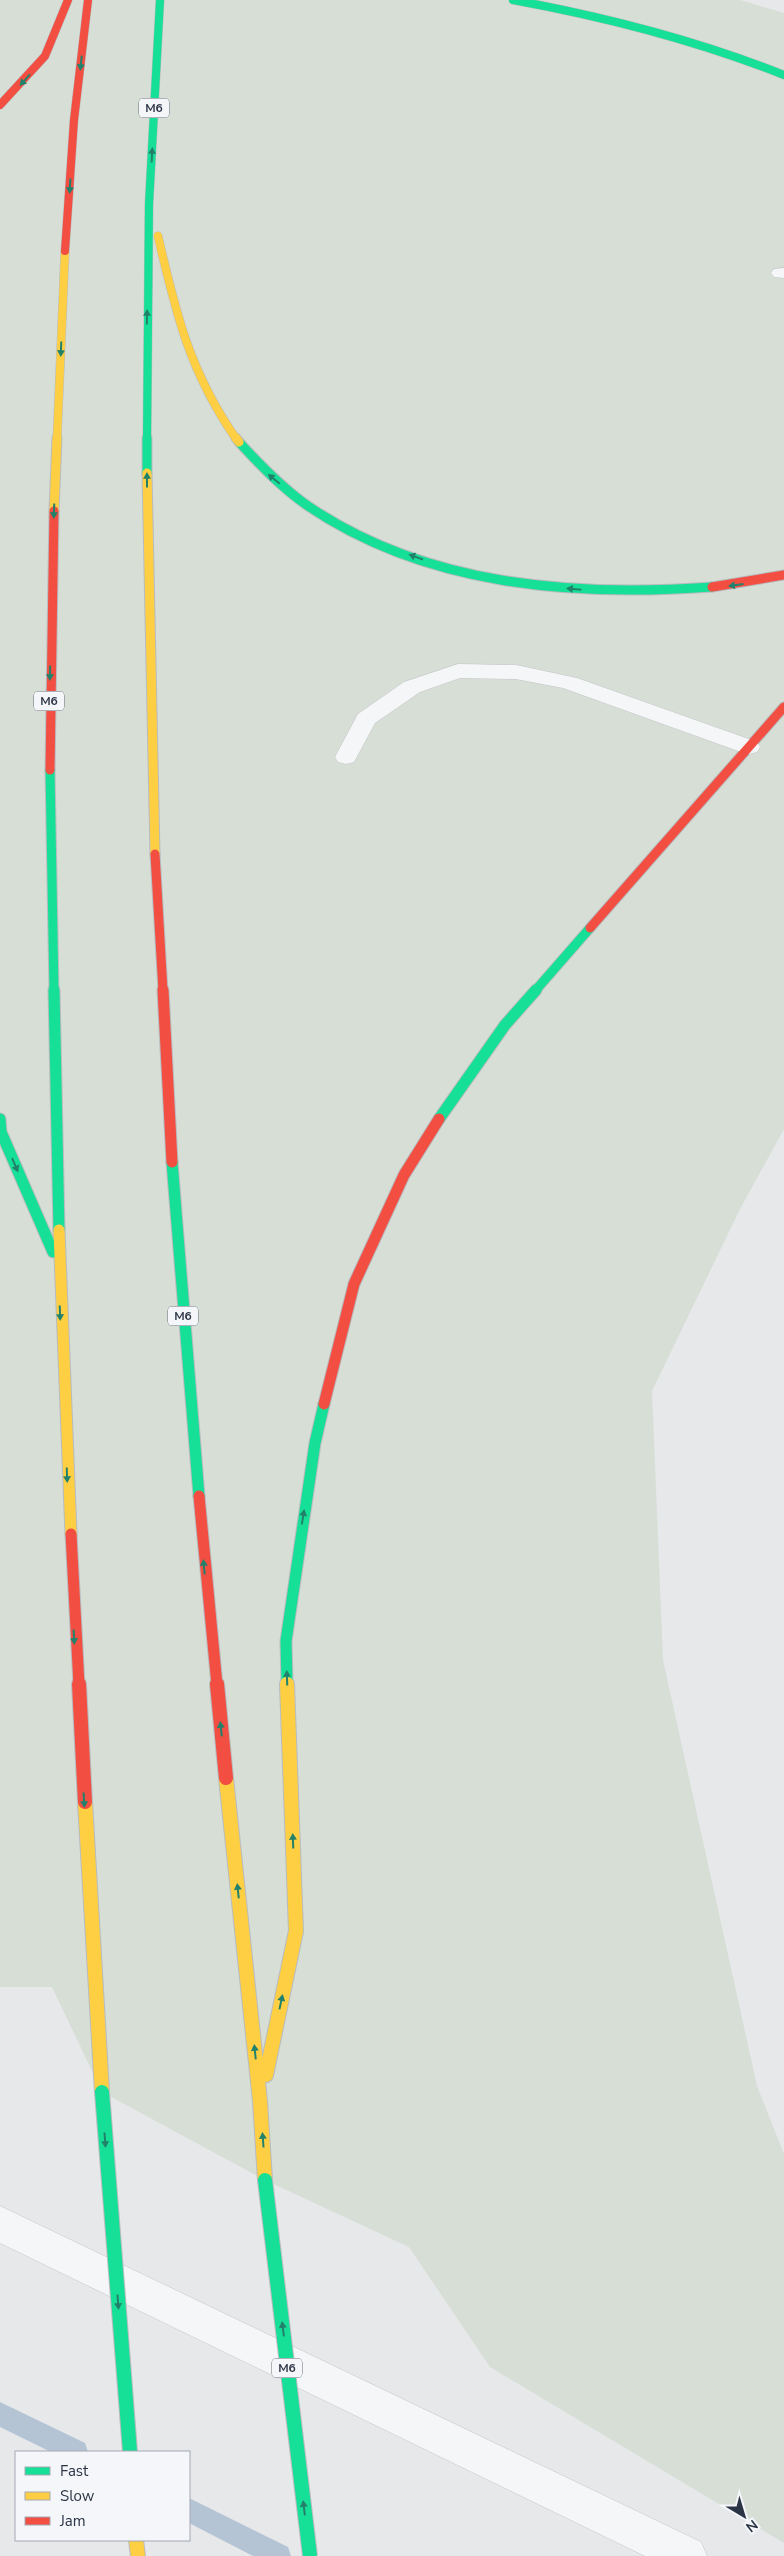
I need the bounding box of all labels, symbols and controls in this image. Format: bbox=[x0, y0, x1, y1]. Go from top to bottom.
one-way arrow bbox=[77, 55, 85, 71]
one-way arrow bbox=[19, 74, 30, 87]
road number: M6 bbox=[139, 99, 169, 118]
one-way arrow bbox=[148, 147, 156, 163]
one-way arrow bbox=[66, 179, 74, 195]
one-way arrow bbox=[143, 309, 151, 325]
one-way arrow bbox=[57, 341, 65, 357]
one-way arrow bbox=[142, 471, 150, 487]
one-way arrow bbox=[268, 473, 281, 484]
one-way arrow bbox=[50, 503, 58, 519]
one-way arrow bbox=[408, 553, 423, 560]
one-way arrow bbox=[728, 581, 744, 589]
one-way arrow bbox=[566, 585, 582, 593]
one-way arrow bbox=[46, 666, 54, 682]
road number: M6 bbox=[34, 691, 64, 710]
one-way arrow bbox=[12, 1158, 20, 1172]
one-way arrow bbox=[57, 1305, 65, 1321]
road number: M6 bbox=[168, 1306, 198, 1325]
one-way arrow bbox=[64, 1467, 72, 1483]
one-way arrow bbox=[299, 1509, 307, 1525]
one-way arrow bbox=[200, 1559, 208, 1575]
one-way arrow bbox=[71, 1630, 79, 1646]
one-way arrow bbox=[283, 1670, 291, 1686]
one-way arrow bbox=[217, 1721, 225, 1737]
one-way arrow bbox=[81, 1792, 89, 1808]
one-way arrow bbox=[288, 1832, 296, 1848]
one-way arrow bbox=[234, 1882, 242, 1898]
one-way arrow bbox=[277, 1994, 285, 2009]
one-way arrow bbox=[251, 2044, 259, 2060]
one-way arrow bbox=[102, 2132, 110, 2148]
one-way arrow bbox=[258, 2132, 266, 2148]
one-way arrow bbox=[114, 2294, 122, 2310]
one-way arrow bbox=[279, 2321, 287, 2337]
road number: M6 bbox=[272, 2358, 302, 2378]
legend bbox=[15, 2451, 190, 2541]
text: Fast bbox=[60, 2461, 89, 2481]
text: Slow bbox=[60, 2486, 95, 2506]
north arrow bbox=[719, 2491, 769, 2541]
one-way arrow bbox=[300, 2499, 308, 2515]
text: Jam bbox=[59, 2511, 86, 2531]
text: N bbox=[742, 2515, 762, 2537]

